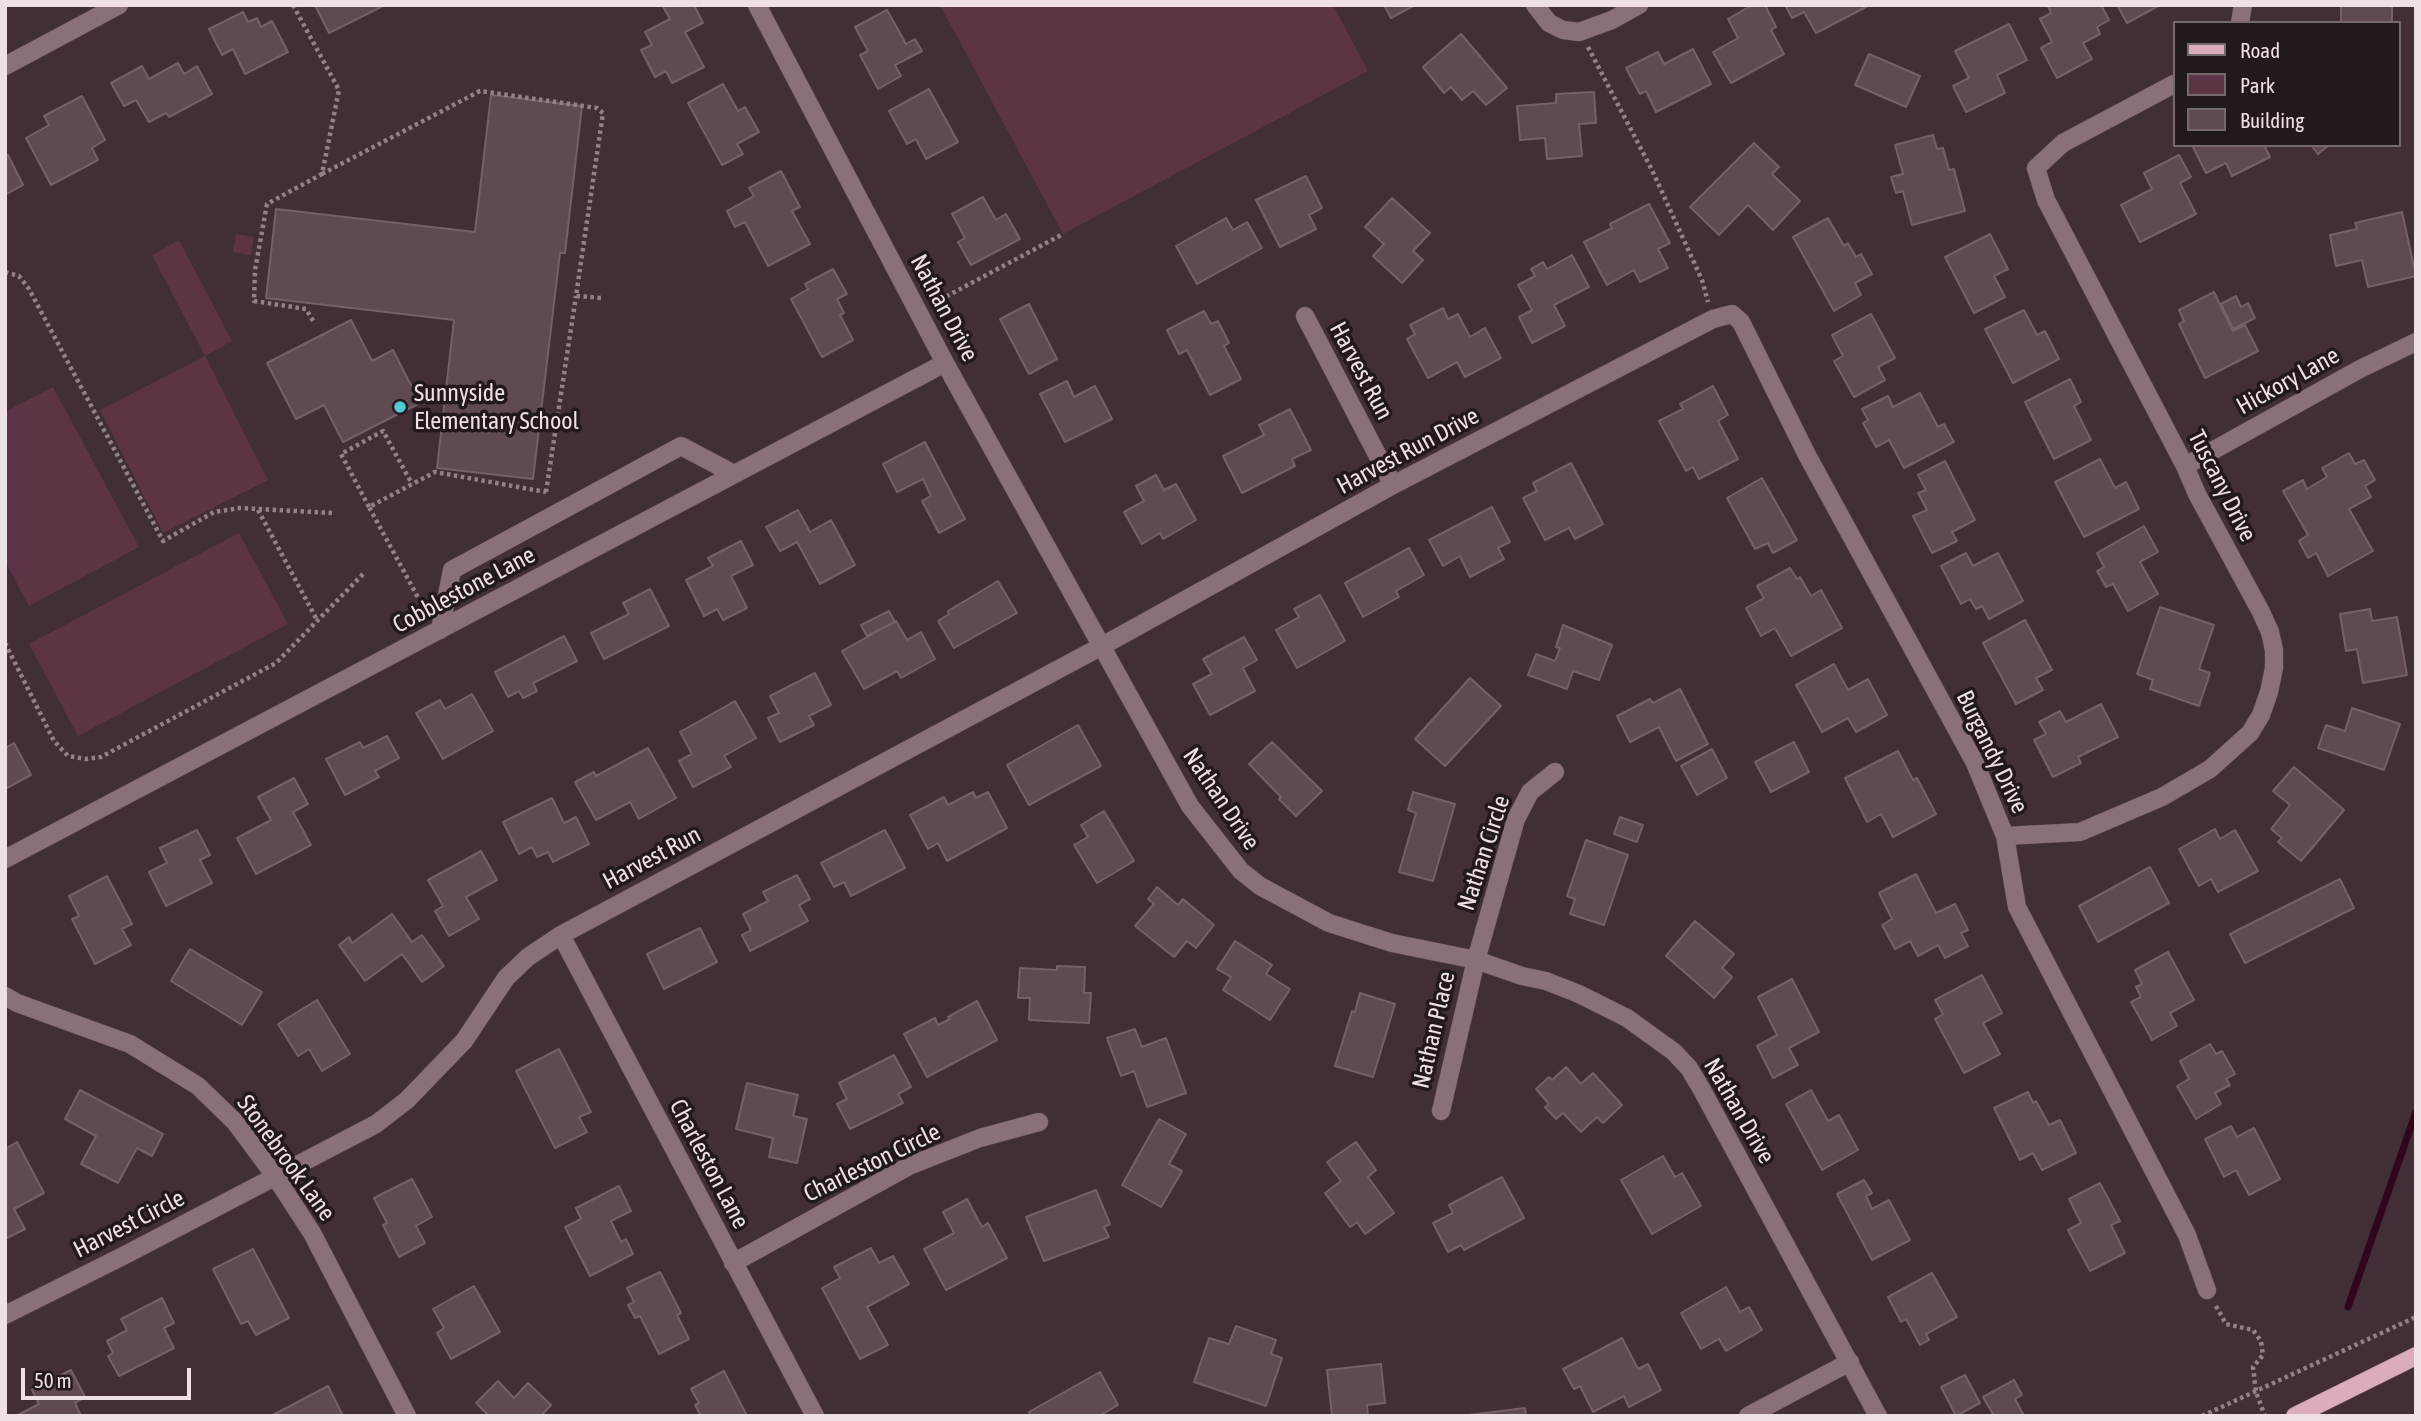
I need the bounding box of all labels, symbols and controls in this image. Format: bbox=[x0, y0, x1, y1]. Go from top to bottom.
legend bbox=[2172, 21, 2400, 147]
text: Road bbox=[2240, 38, 2280, 62]
text: Park bbox=[2240, 73, 2275, 97]
text: Building bbox=[2240, 108, 2304, 132]
street label: Nathan Drive bbox=[904, 250, 984, 366]
street label: Harvest Run bbox=[1323, 317, 1399, 425]
street label: Hickory Lane bbox=[2232, 341, 2344, 421]
place label: Sunnyside Elementary School bbox=[414, 379, 579, 435]
marker: Sunnyside Elementary School bbox=[392, 399, 408, 415]
street label: Harvest Run Drive bbox=[1332, 402, 1484, 500]
street label: Tuscany Drive bbox=[2182, 426, 2262, 546]
street label: Cobblestone Lane bbox=[388, 540, 540, 640]
street label: Burgandy Drive bbox=[1950, 686, 2034, 818]
street label: Nathan Drive bbox=[1176, 743, 1266, 855]
street label: Nathan Circle bbox=[1452, 792, 1516, 914]
street label: Harvest Run bbox=[598, 820, 706, 896]
street label: Nathan Place bbox=[1407, 969, 1461, 1091]
street label: Nathan Drive bbox=[1697, 1053, 1781, 1169]
street label: Stonebrook Lane bbox=[231, 1090, 341, 1226]
street label: Charleston Lane bbox=[663, 1095, 755, 1233]
street label: Charleston Circle bbox=[799, 1118, 945, 1208]
street label: Harvest Circle bbox=[69, 1184, 189, 1264]
scale bar bbox=[24, 1354, 194, 1398]
text: 50 m bbox=[34, 1368, 72, 1392]

